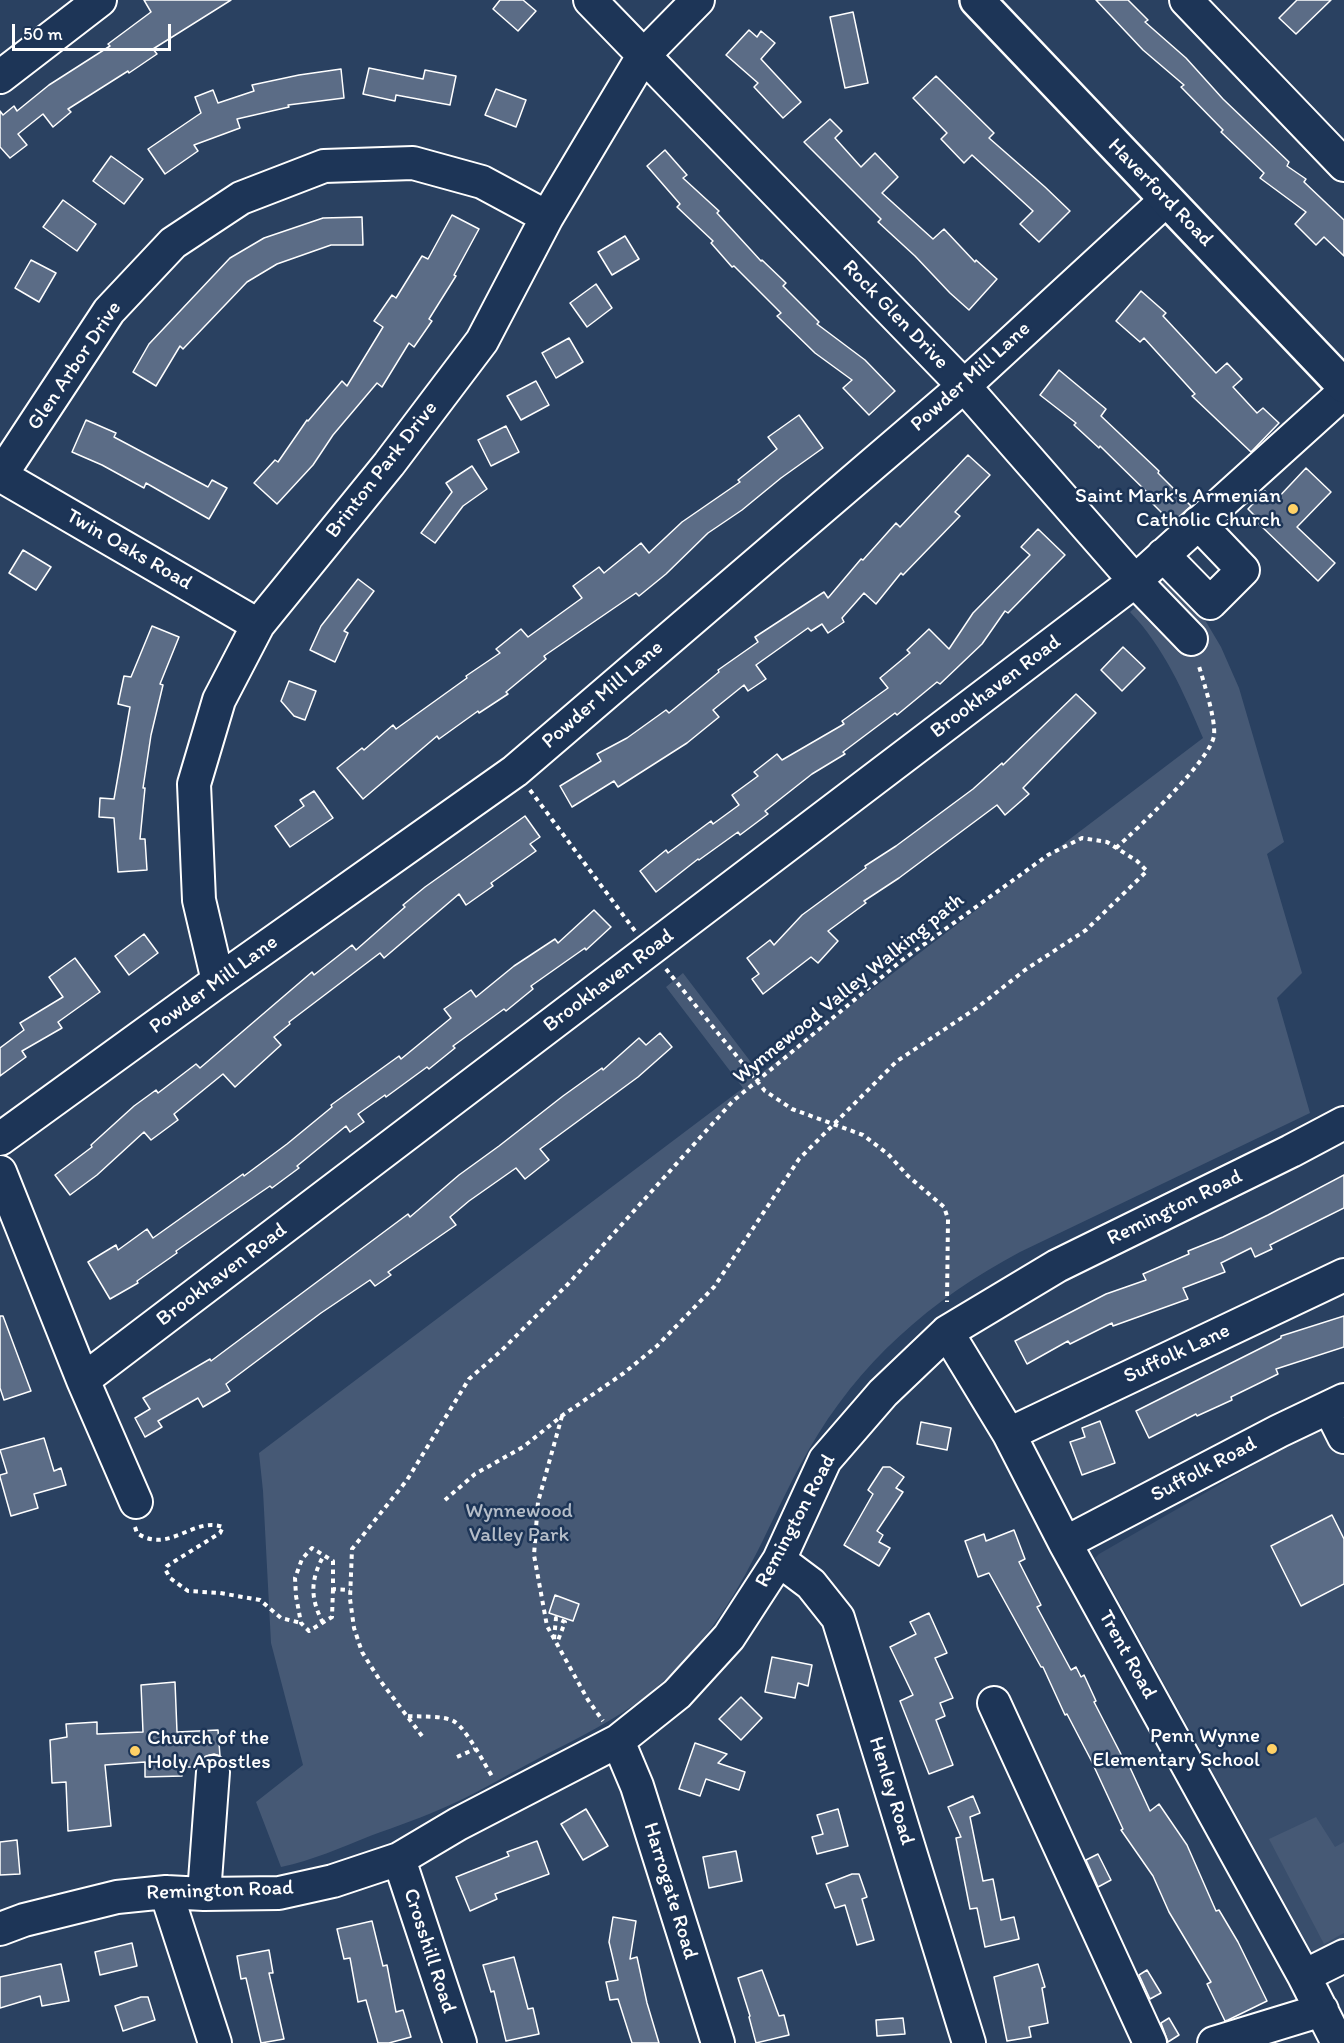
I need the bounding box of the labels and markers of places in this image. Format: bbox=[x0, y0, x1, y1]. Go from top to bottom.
place label: Saint Mark's Armenian Catholic Church bbox=[1075, 484, 1281, 534]
marker: Saint Mark's Armenian Catholic Church bbox=[1286, 502, 1300, 516]
place label: Penn Wynne Elementary School bbox=[1093, 1724, 1260, 1774]
place label: Church of the Holy Apostles bbox=[147, 1726, 271, 1776]
marker: Penn Wynne Elementary School bbox=[1265, 1742, 1279, 1756]
marker: Church of the Holy Apostles bbox=[128, 1744, 142, 1758]

